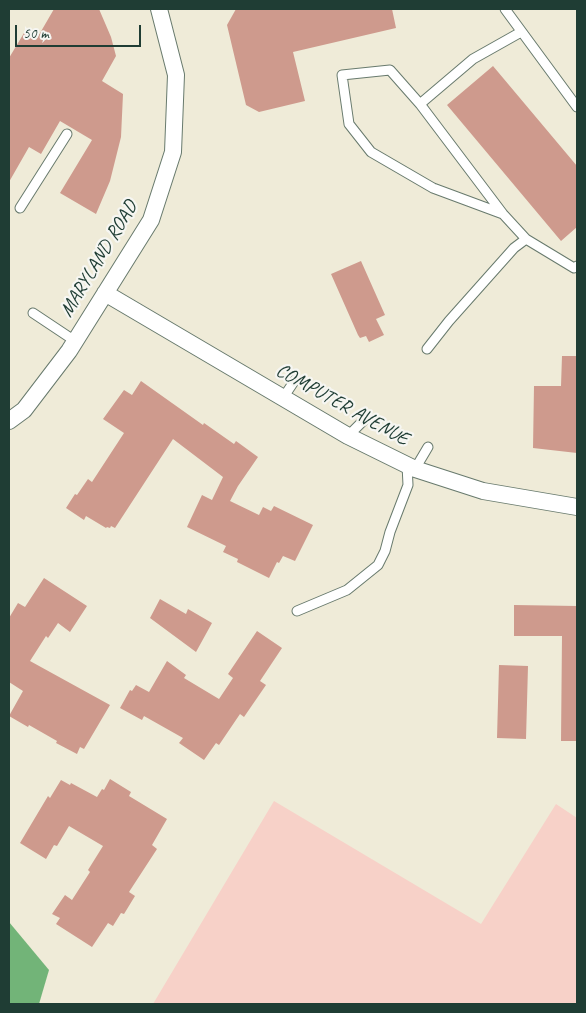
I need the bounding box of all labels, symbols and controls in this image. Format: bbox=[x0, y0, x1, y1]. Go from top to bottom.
scale bar bbox=[18, 15, 144, 47]
text: 50 m bbox=[23, 24, 49, 43]
street label: MARYLAND ROAD bbox=[55, 196, 143, 322]
street label: COMPUTER AVENUE bbox=[271, 359, 413, 451]

